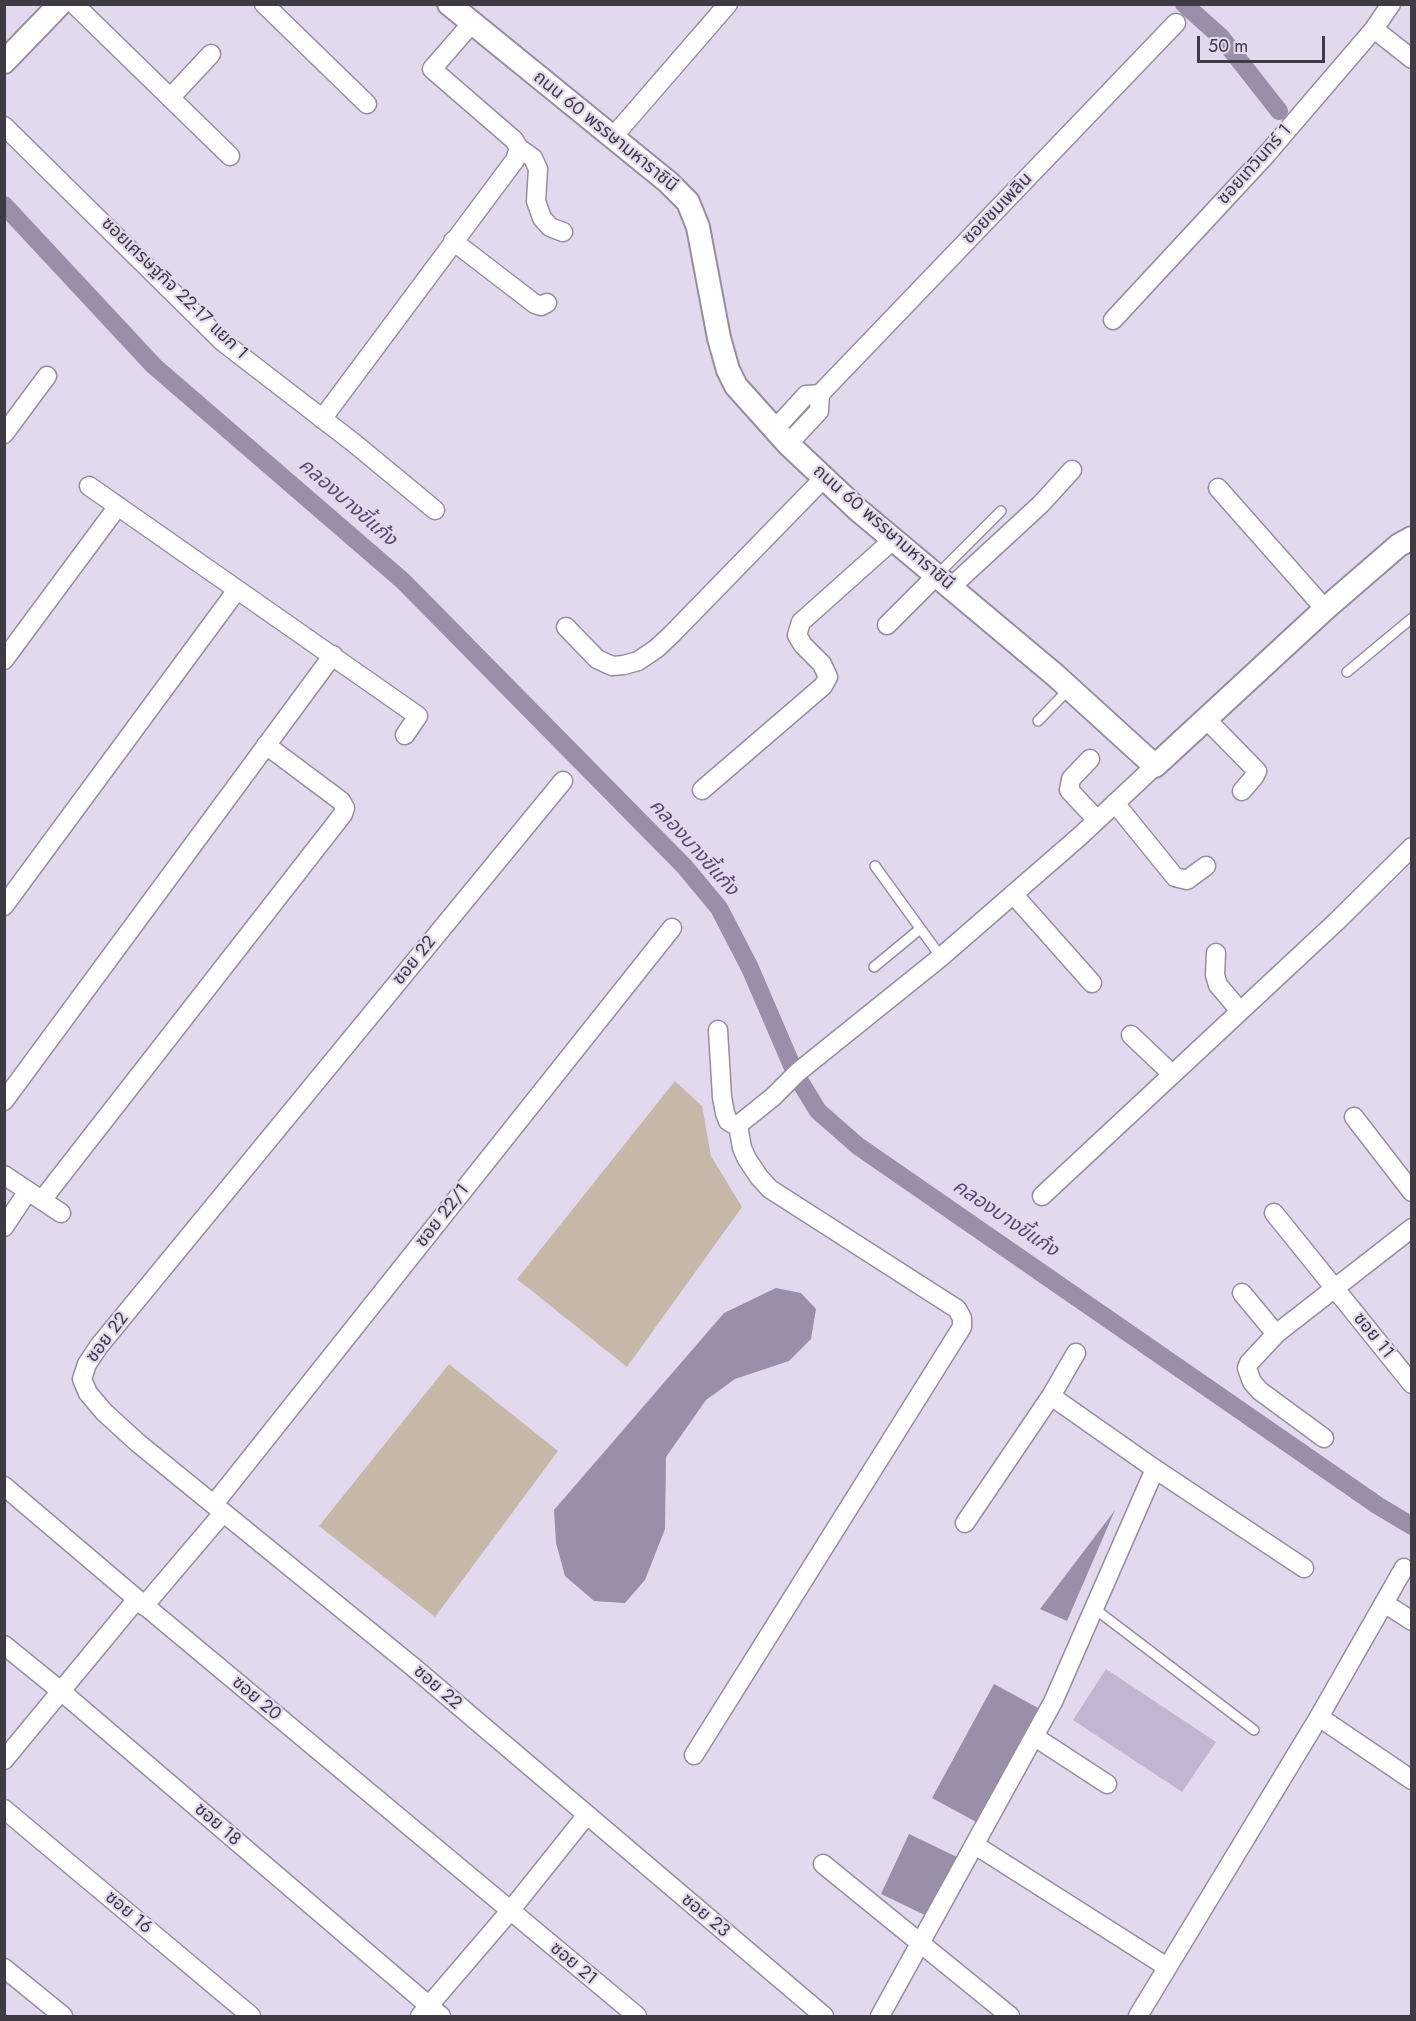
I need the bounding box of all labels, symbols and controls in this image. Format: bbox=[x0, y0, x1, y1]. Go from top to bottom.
scale bar bbox=[1200, 24, 1328, 62]
text: 50 m bbox=[1208, 33, 1248, 59]
street label: ถนน 60 พรรษามหาราชินี bbox=[528, 67, 682, 197]
street label: ซอยเทวินทร์ 1 bbox=[1213, 120, 1297, 210]
street label: ซอยชมเพลิน bbox=[959, 169, 1037, 249]
street label: ซอยเศรษฐกิจ 22-17 แยก 1 bbox=[96, 213, 252, 365]
water label: คลองบางขี้แก้ง bbox=[293, 454, 401, 552]
street label: ถนน 60 พรรษามหาราชินี bbox=[808, 461, 958, 595]
water label: คลองบางขี้แก้ง bbox=[643, 795, 743, 901]
street label: ซอย 22 bbox=[389, 932, 441, 990]
water label: คลองบางขี้แก้ง bbox=[948, 1175, 1062, 1263]
street label: ซอย 22/1 bbox=[412, 1180, 474, 1252]
street label: ซอย 22 bbox=[82, 1309, 134, 1367]
street label: ซอย 11 bbox=[1348, 1309, 1398, 1363]
street label: ซอย 22 bbox=[408, 1661, 466, 1715]
street label: ซอย 20 bbox=[227, 1672, 285, 1726]
street label: ซอย 18 bbox=[189, 1799, 245, 1851]
street label: ซอย 16 bbox=[100, 1887, 156, 1939]
street label: ซอย 23 bbox=[676, 1890, 734, 1942]
street label: ซอย 21 bbox=[545, 1938, 601, 1990]

